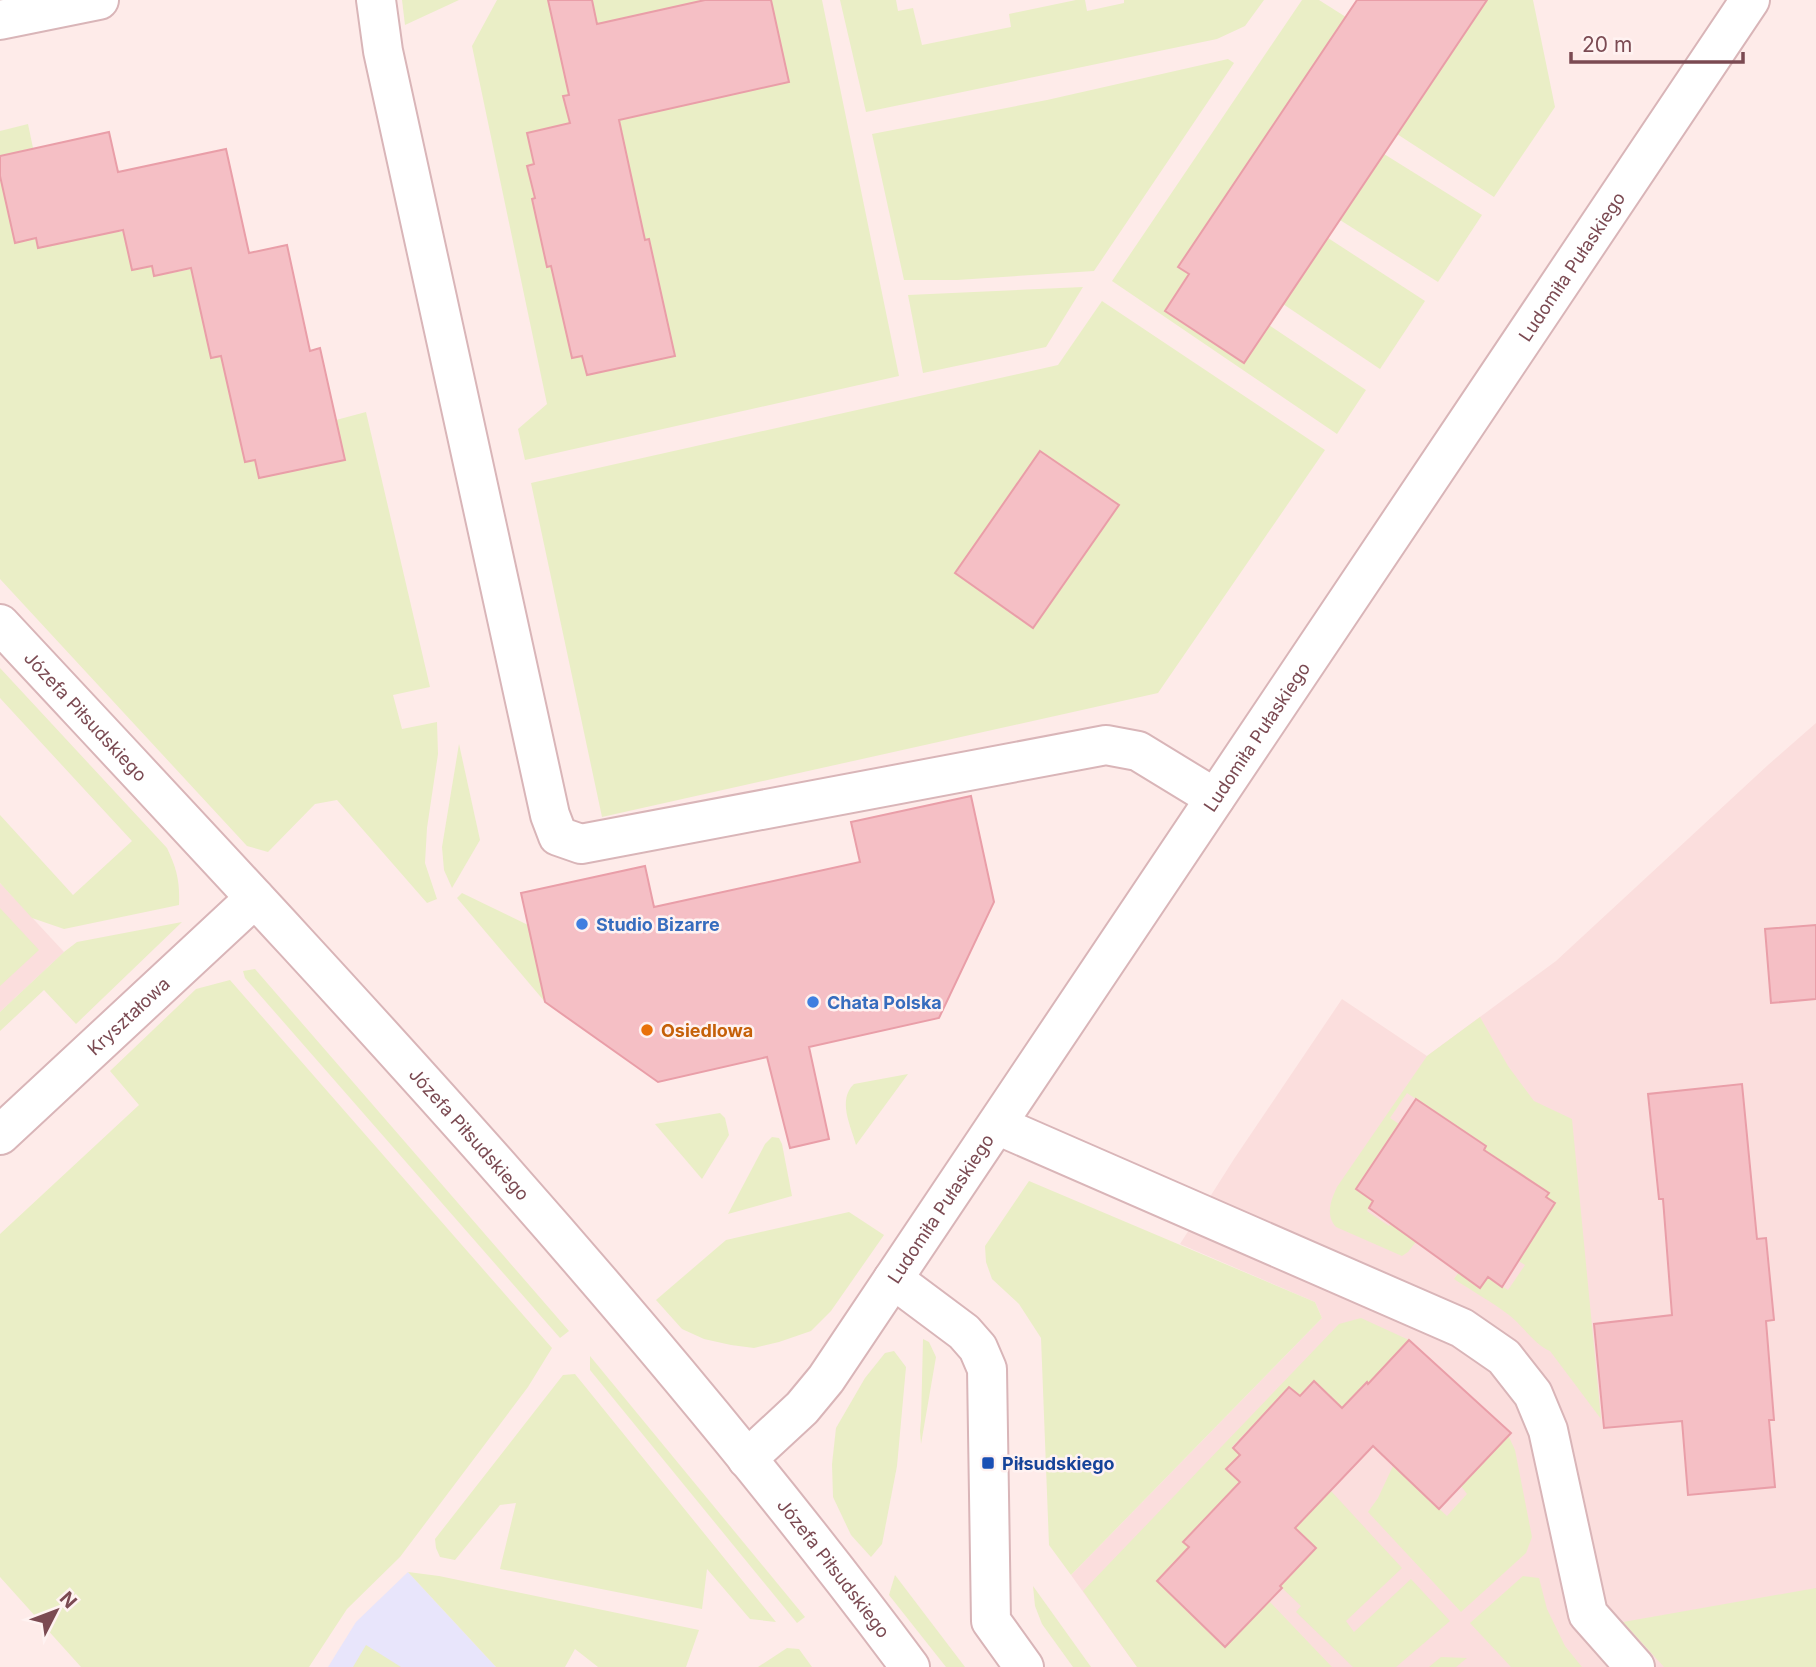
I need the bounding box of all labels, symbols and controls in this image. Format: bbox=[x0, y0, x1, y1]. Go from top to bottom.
scale bar bbox=[1571, 21, 1742, 65]
text: 20 m bbox=[1582, 32, 1632, 57]
street label: Ludomiła Pułaskiego bbox=[1514, 188, 1629, 345]
street label: Józefa Piłsudskiego bbox=[20, 647, 152, 785]
street label: Ludomiła Pułaskiego bbox=[1199, 658, 1314, 815]
place label: Studio Bizarre bbox=[596, 914, 720, 935]
marker: Studio Bizarre bbox=[574, 916, 590, 932]
street label: Kryształowa bbox=[83, 973, 174, 1059]
place label: Chata Polska bbox=[827, 992, 942, 1013]
marker: Chata Polska bbox=[805, 994, 821, 1010]
place label: Osiedlowa bbox=[661, 1020, 753, 1041]
marker: Osiedlowa bbox=[639, 1022, 655, 1038]
street label: Józefa Piłsudskiego bbox=[405, 1063, 534, 1204]
street label: Ludomiła Pułaskiego bbox=[883, 1130, 998, 1287]
place label: Piłsudskiego bbox=[1002, 1453, 1115, 1474]
marker: Piłsudskiego bbox=[980, 1455, 996, 1471]
street label: Józefa Piłsudskiego bbox=[773, 1494, 894, 1641]
north arrow bbox=[21, 1576, 91, 1646]
text: N bbox=[55, 1587, 82, 1613]

